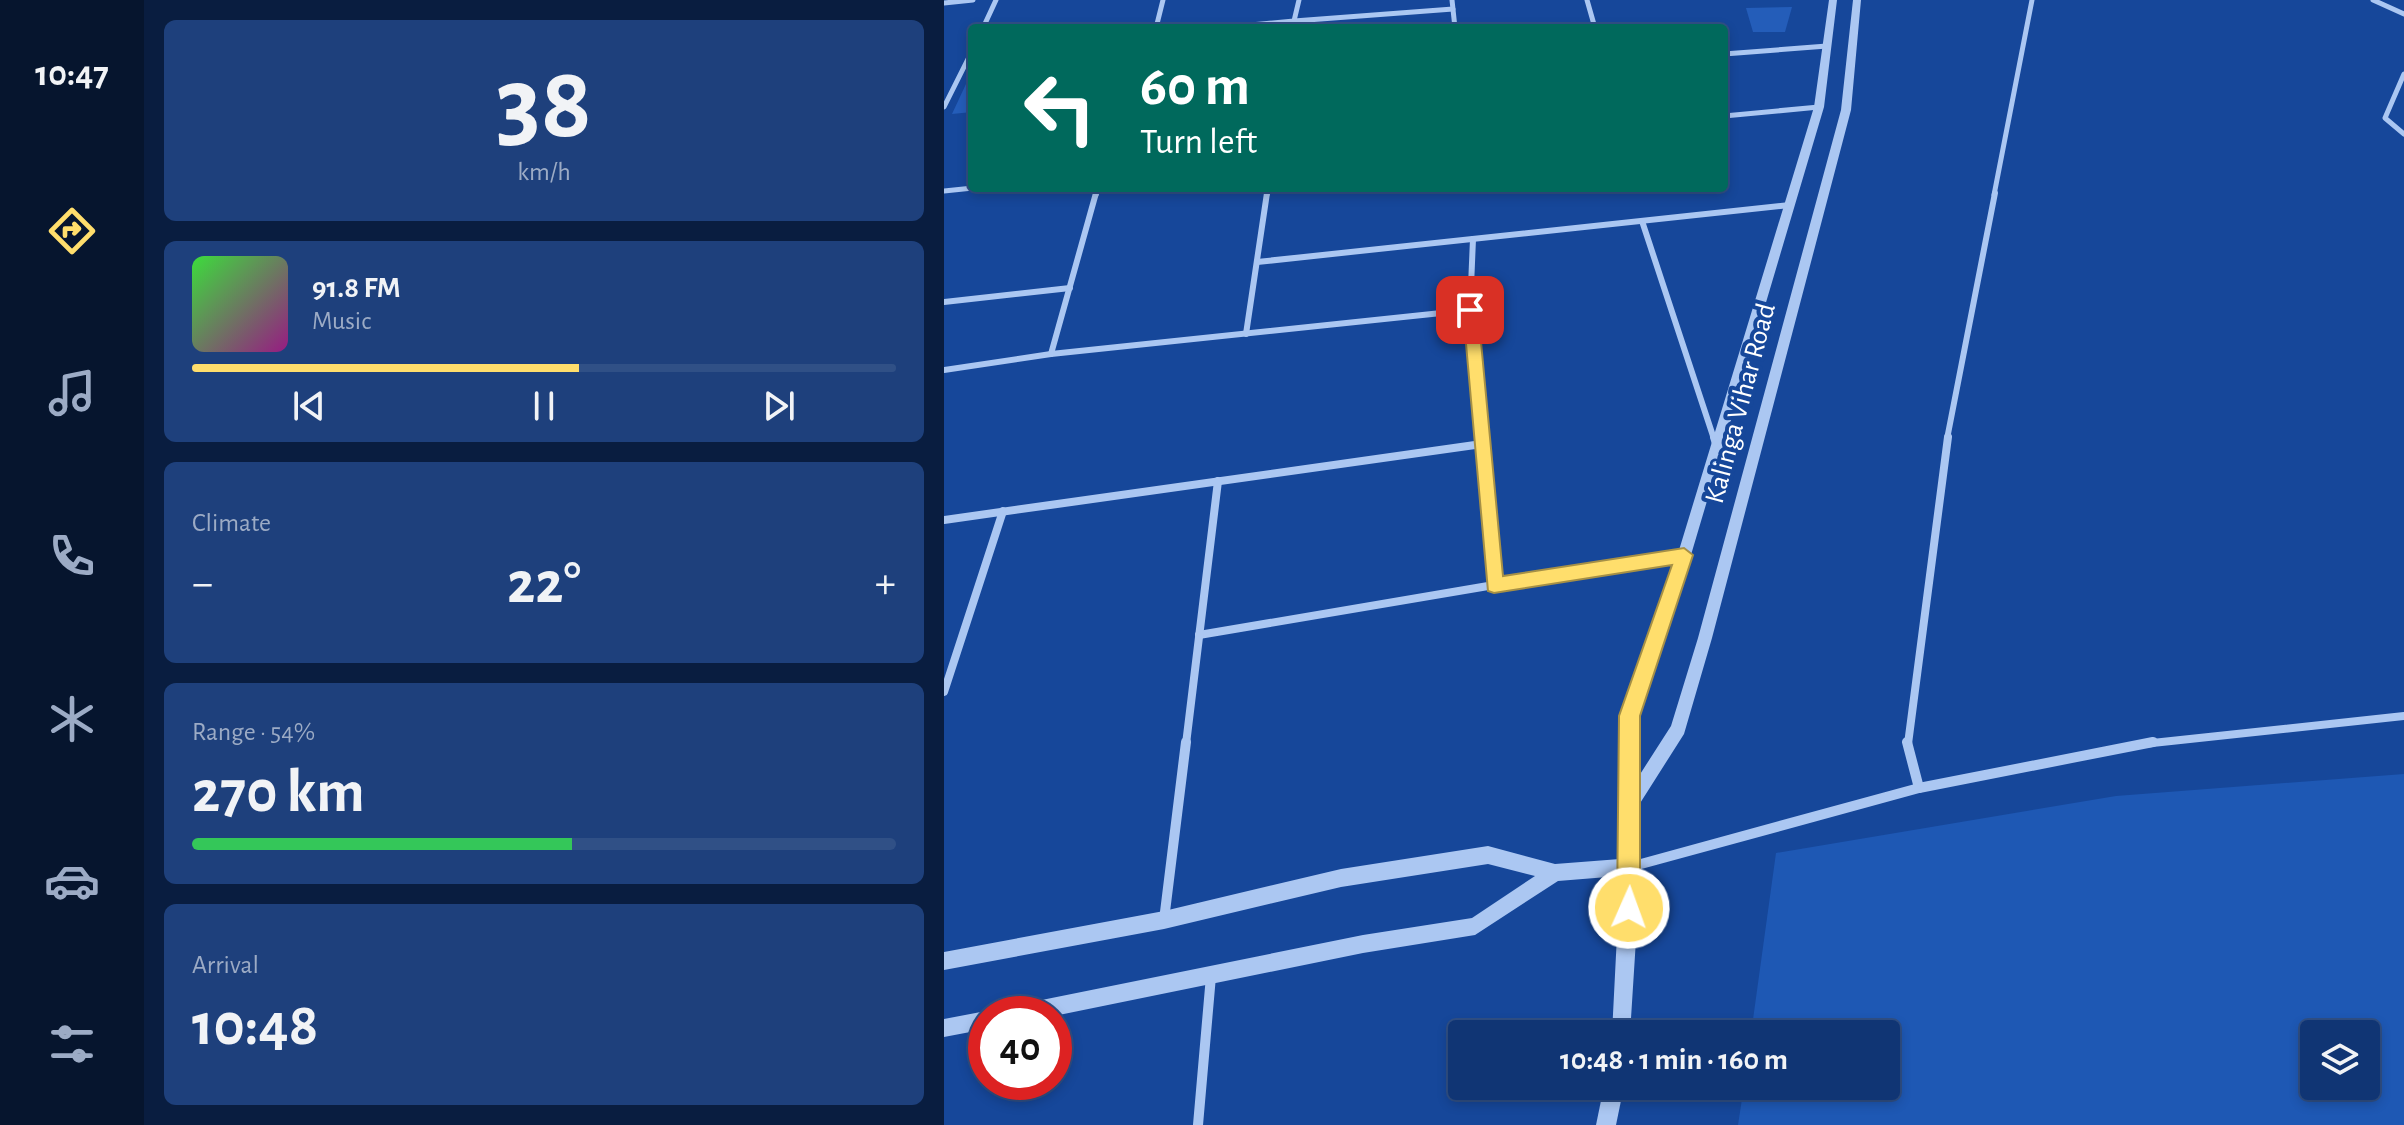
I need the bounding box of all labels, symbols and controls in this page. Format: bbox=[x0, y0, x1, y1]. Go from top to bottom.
text: 38 bbox=[496, 53, 592, 157]
text: 10:47 bbox=[35, 56, 109, 92]
icon: left bbox=[1008, 56, 1112, 160]
text: 60 m bbox=[1140, 59, 1250, 115]
text: Turn left bbox=[1140, 124, 1257, 160]
text: km/h bbox=[517, 159, 571, 185]
icon: directions bbox=[44, 203, 100, 259]
text: 91.8 FM bbox=[312, 273, 401, 303]
pin bbox=[1436, 276, 1504, 344]
icon: arrive bbox=[1448, 288, 1492, 332]
street label: Kalinga Vihar Road bbox=[1701, 300, 1781, 507]
text: Music bbox=[312, 308, 371, 334]
icon: music bbox=[44, 365, 100, 421]
icon: previous bbox=[287, 384, 331, 428]
icon: pause bbox=[522, 384, 566, 428]
icon: next bbox=[757, 384, 801, 428]
text: Climate bbox=[192, 510, 271, 536]
icon: phone bbox=[44, 528, 100, 584]
text: 22° bbox=[507, 554, 581, 614]
text: − bbox=[192, 562, 213, 606]
text: + bbox=[875, 562, 896, 606]
icon: climate bbox=[44, 691, 100, 747]
text: Range · 54% bbox=[192, 719, 315, 745]
text: 270 km bbox=[192, 763, 365, 823]
icon: car bbox=[44, 853, 100, 909]
position arrow bbox=[1587, 866, 1671, 950]
text: Arrival bbox=[192, 952, 259, 978]
text: 10:48 bbox=[192, 996, 318, 1056]
speed limit sign: 40 bbox=[968, 996, 1072, 1100]
icon: filters bbox=[44, 1016, 100, 1072]
map controls bbox=[2300, 1020, 2380, 1100]
button: layers bbox=[2300, 1020, 2380, 1100]
text: 10:48 · 1 min · 160 m bbox=[1560, 1045, 1788, 1075]

